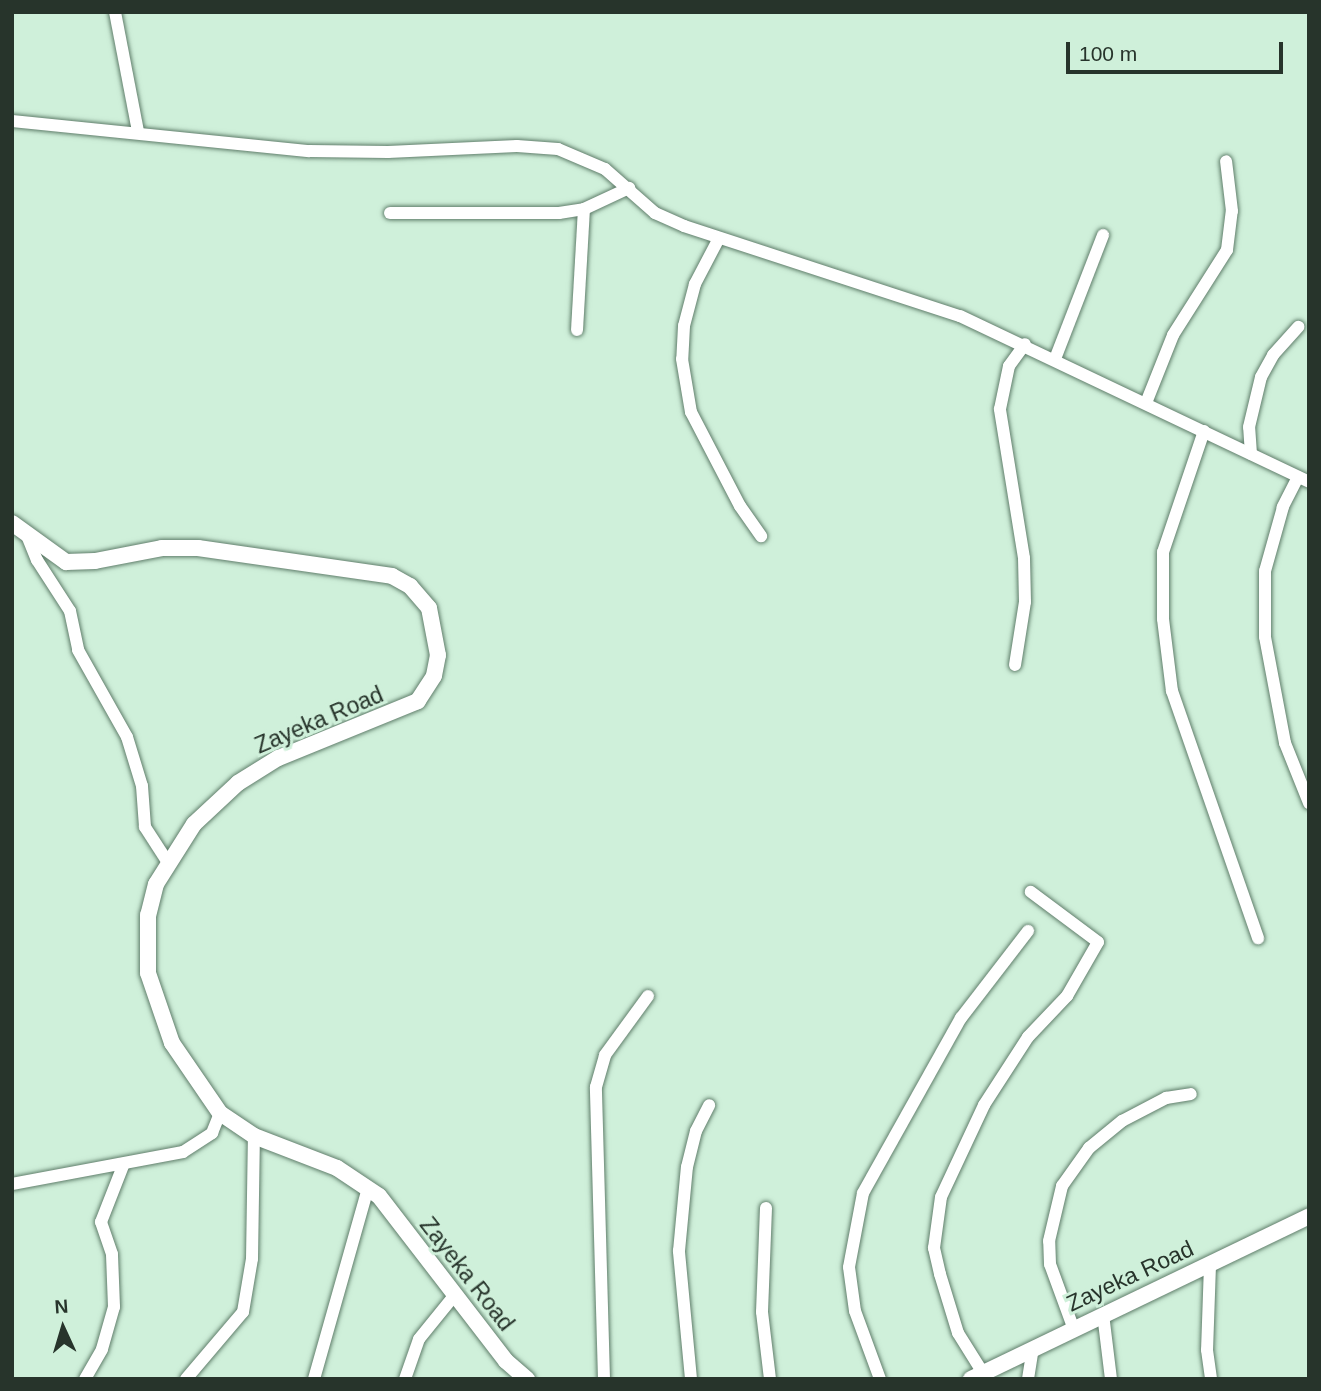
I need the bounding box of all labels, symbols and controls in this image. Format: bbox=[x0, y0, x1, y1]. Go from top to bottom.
scale bar bbox=[1069, 28, 1286, 72]
text: 100 m bbox=[1079, 42, 1137, 65]
street label: Zayeka Road bbox=[251, 681, 387, 759]
street label: Zayeka Road bbox=[414, 1212, 520, 1336]
street label: Zayeka Road bbox=[1062, 1235, 1198, 1317]
north arrow bbox=[28, 1293, 98, 1363]
text: N bbox=[54, 1296, 69, 1318]

